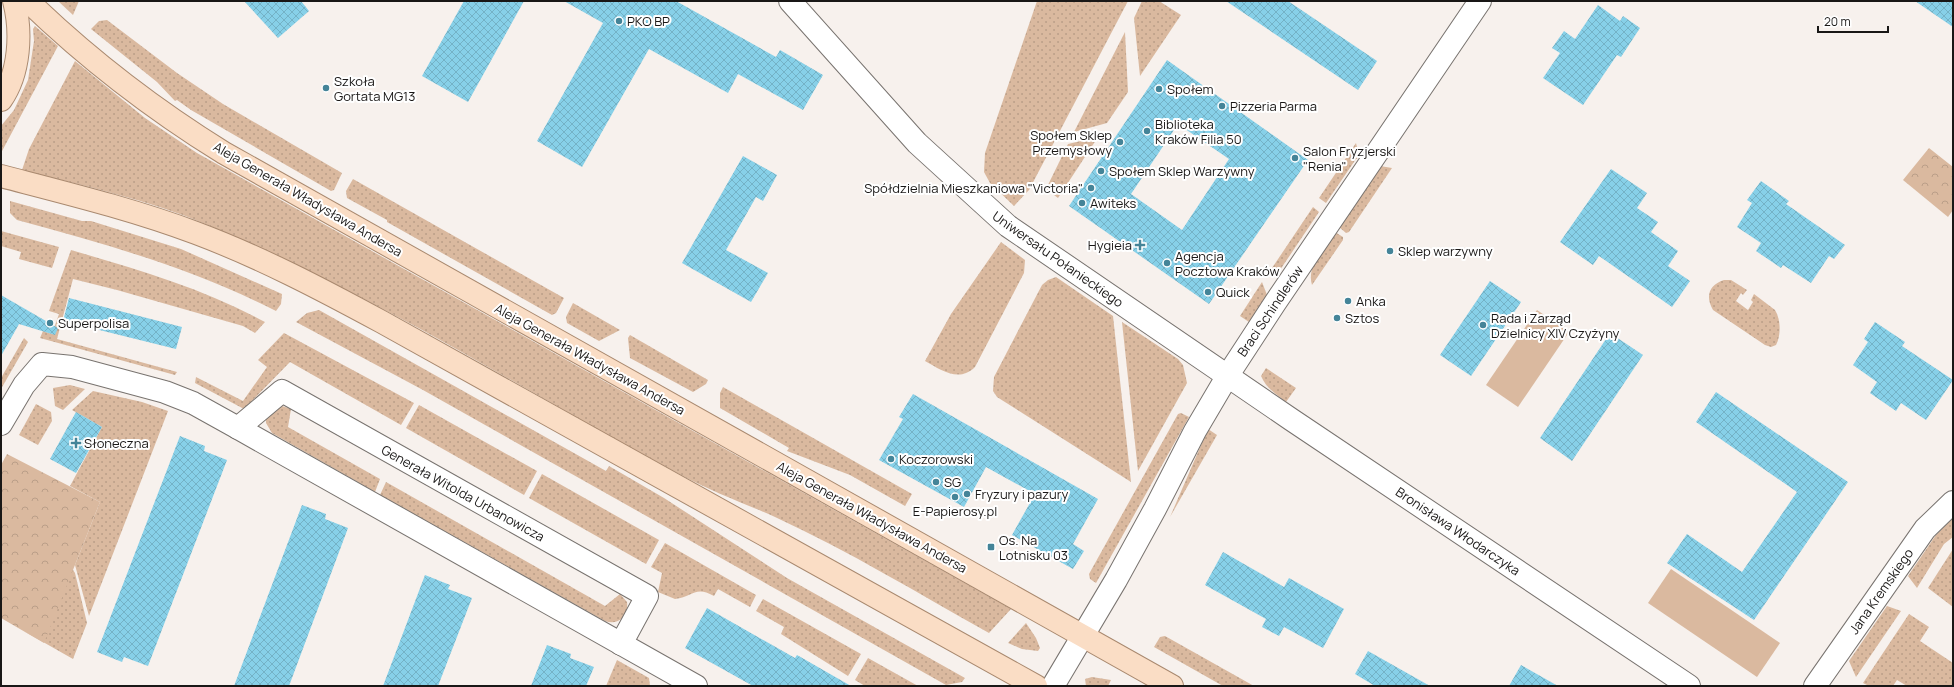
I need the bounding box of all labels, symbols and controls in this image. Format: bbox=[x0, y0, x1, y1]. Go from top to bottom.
scale bar bbox=[1818, 8, 1888, 34]
place label: PKO BP bbox=[627, 12, 670, 30]
text: 20 m bbox=[1824, 13, 1851, 30]
marker: PKO BP bbox=[614, 16, 624, 26]
place label: Szkoła Gortata MG13 bbox=[334, 72, 415, 105]
place label: Społem bbox=[1167, 80, 1213, 98]
marker: Szkoła Gortata MG13 bbox=[321, 83, 331, 93]
marker: Społem bbox=[1154, 84, 1164, 94]
place label: Pizzeria Parma bbox=[1230, 97, 1317, 115]
marker: Pizzeria Parma bbox=[1217, 101, 1227, 111]
place label: Biblioteka Kraków Filia 50 bbox=[1155, 115, 1242, 148]
place label: Społem Sklep Przemysłowy bbox=[1030, 126, 1112, 159]
marker: Biblioteka Kraków Filia 50 bbox=[1142, 126, 1152, 136]
street label: Aleja Generała Władysława Andersa bbox=[210, 137, 406, 261]
marker: Społem Sklep Przemysłowy bbox=[1115, 137, 1125, 147]
place label: Salon Fryzjerski "Renia" bbox=[1303, 142, 1396, 175]
marker: Salon Fryzjerski "Renia" bbox=[1290, 153, 1300, 163]
place label: Społem Sklep Warzywny bbox=[1109, 162, 1255, 180]
marker: Społem Sklep Warzywny bbox=[1096, 166, 1106, 176]
place label: Spółdzielnia Mieszkaniowa "Victoria" bbox=[864, 179, 1083, 197]
marker: Spółdzielnia Mieszkaniowa "Victoria" bbox=[1086, 183, 1096, 193]
place label: Awiteks bbox=[1090, 194, 1137, 212]
marker: Awiteks bbox=[1077, 198, 1087, 208]
street label: Uniwersału Połanieckiego bbox=[989, 207, 1127, 311]
place label: Hygieia bbox=[1088, 236, 1132, 254]
marker: Hygieia bbox=[1135, 240, 1145, 250]
place label: Sklep warzywny bbox=[1398, 242, 1493, 260]
marker: Sklep warzywny bbox=[1385, 246, 1395, 256]
place label: Agencja Pocztowa Kraków bbox=[1175, 247, 1279, 280]
marker: Agencja Pocztowa Kraków bbox=[1162, 258, 1172, 268]
street label: Braci Schindlerów bbox=[1233, 262, 1307, 360]
place label: Quick bbox=[1216, 283, 1250, 301]
marker: Quick bbox=[1203, 287, 1213, 297]
place label: Anka bbox=[1356, 292, 1386, 310]
marker: Anka bbox=[1343, 296, 1353, 306]
street label: Aleja Generała Władysława Andersa bbox=[492, 299, 688, 419]
place label: Sztos bbox=[1345, 309, 1379, 327]
place label: Rada i Zarząd Dzielnicy XIV Czyżyny bbox=[1491, 309, 1620, 342]
marker: Sztos bbox=[1332, 313, 1342, 323]
place label: Superpolisa bbox=[58, 314, 129, 332]
marker: Superpolisa bbox=[45, 318, 55, 328]
marker: Rada i Zarząd Dzielnicy XIV Czyżyny bbox=[1478, 320, 1488, 330]
place label: Słoneczna bbox=[84, 434, 149, 452]
marker: Słoneczna bbox=[71, 438, 81, 448]
street label: Generała Witolda Urbanowicza bbox=[378, 441, 548, 545]
place label: Koczorowski bbox=[899, 450, 973, 468]
marker: Koczorowski bbox=[886, 454, 896, 464]
street label: Aleja Generała Władysława Andersa bbox=[774, 457, 970, 577]
place label: SG bbox=[944, 473, 961, 491]
marker: SG bbox=[931, 477, 941, 487]
street label: Bronisława Włodarczyka bbox=[1392, 483, 1524, 579]
place label: Fryzury i pazury bbox=[975, 485, 1068, 503]
marker: Fryzury i pazury bbox=[962, 489, 972, 499]
marker: E-Papierosy.pl bbox=[950, 492, 960, 502]
place label: E-Papierosy.pl bbox=[913, 502, 997, 520]
place label: Os. Na Lotnisku 03 bbox=[999, 531, 1068, 564]
marker: Os. Na Lotnisku 03 bbox=[986, 542, 996, 552]
street label: Jana Kremskiego bbox=[1845, 544, 1917, 637]

